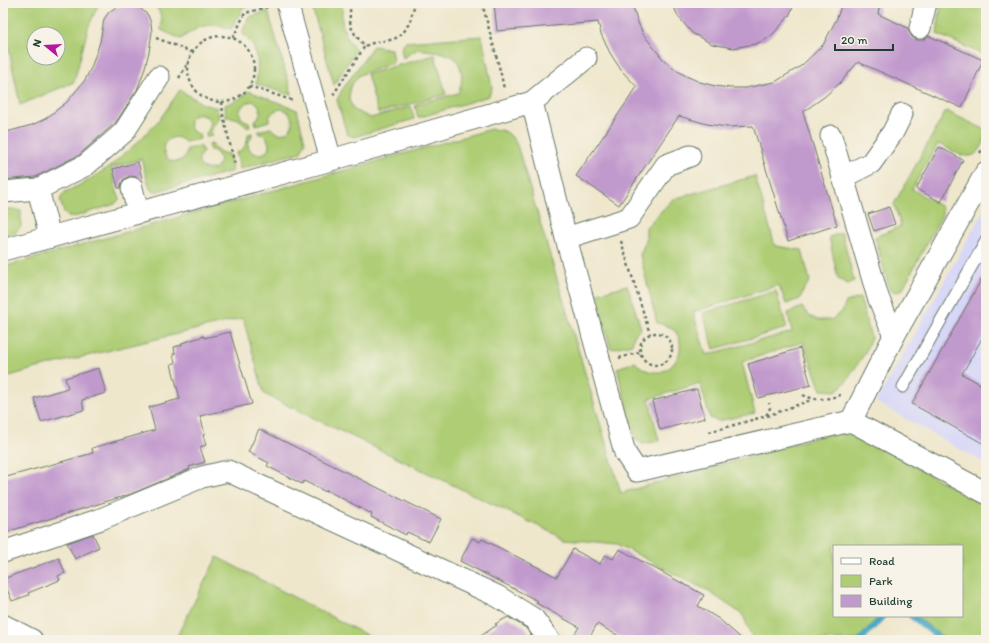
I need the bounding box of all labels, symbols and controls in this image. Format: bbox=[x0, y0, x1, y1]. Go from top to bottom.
north arrow bbox=[26, 26, 66, 66]
scale bar bbox=[835, 26, 893, 52]
text: 20 m bbox=[841, 33, 868, 47]
text: N bbox=[30, 38, 44, 49]
legend bbox=[833, 545, 963, 617]
text: Road bbox=[869, 554, 895, 568]
text: Park bbox=[869, 574, 893, 588]
text: Building bbox=[869, 594, 913, 608]

